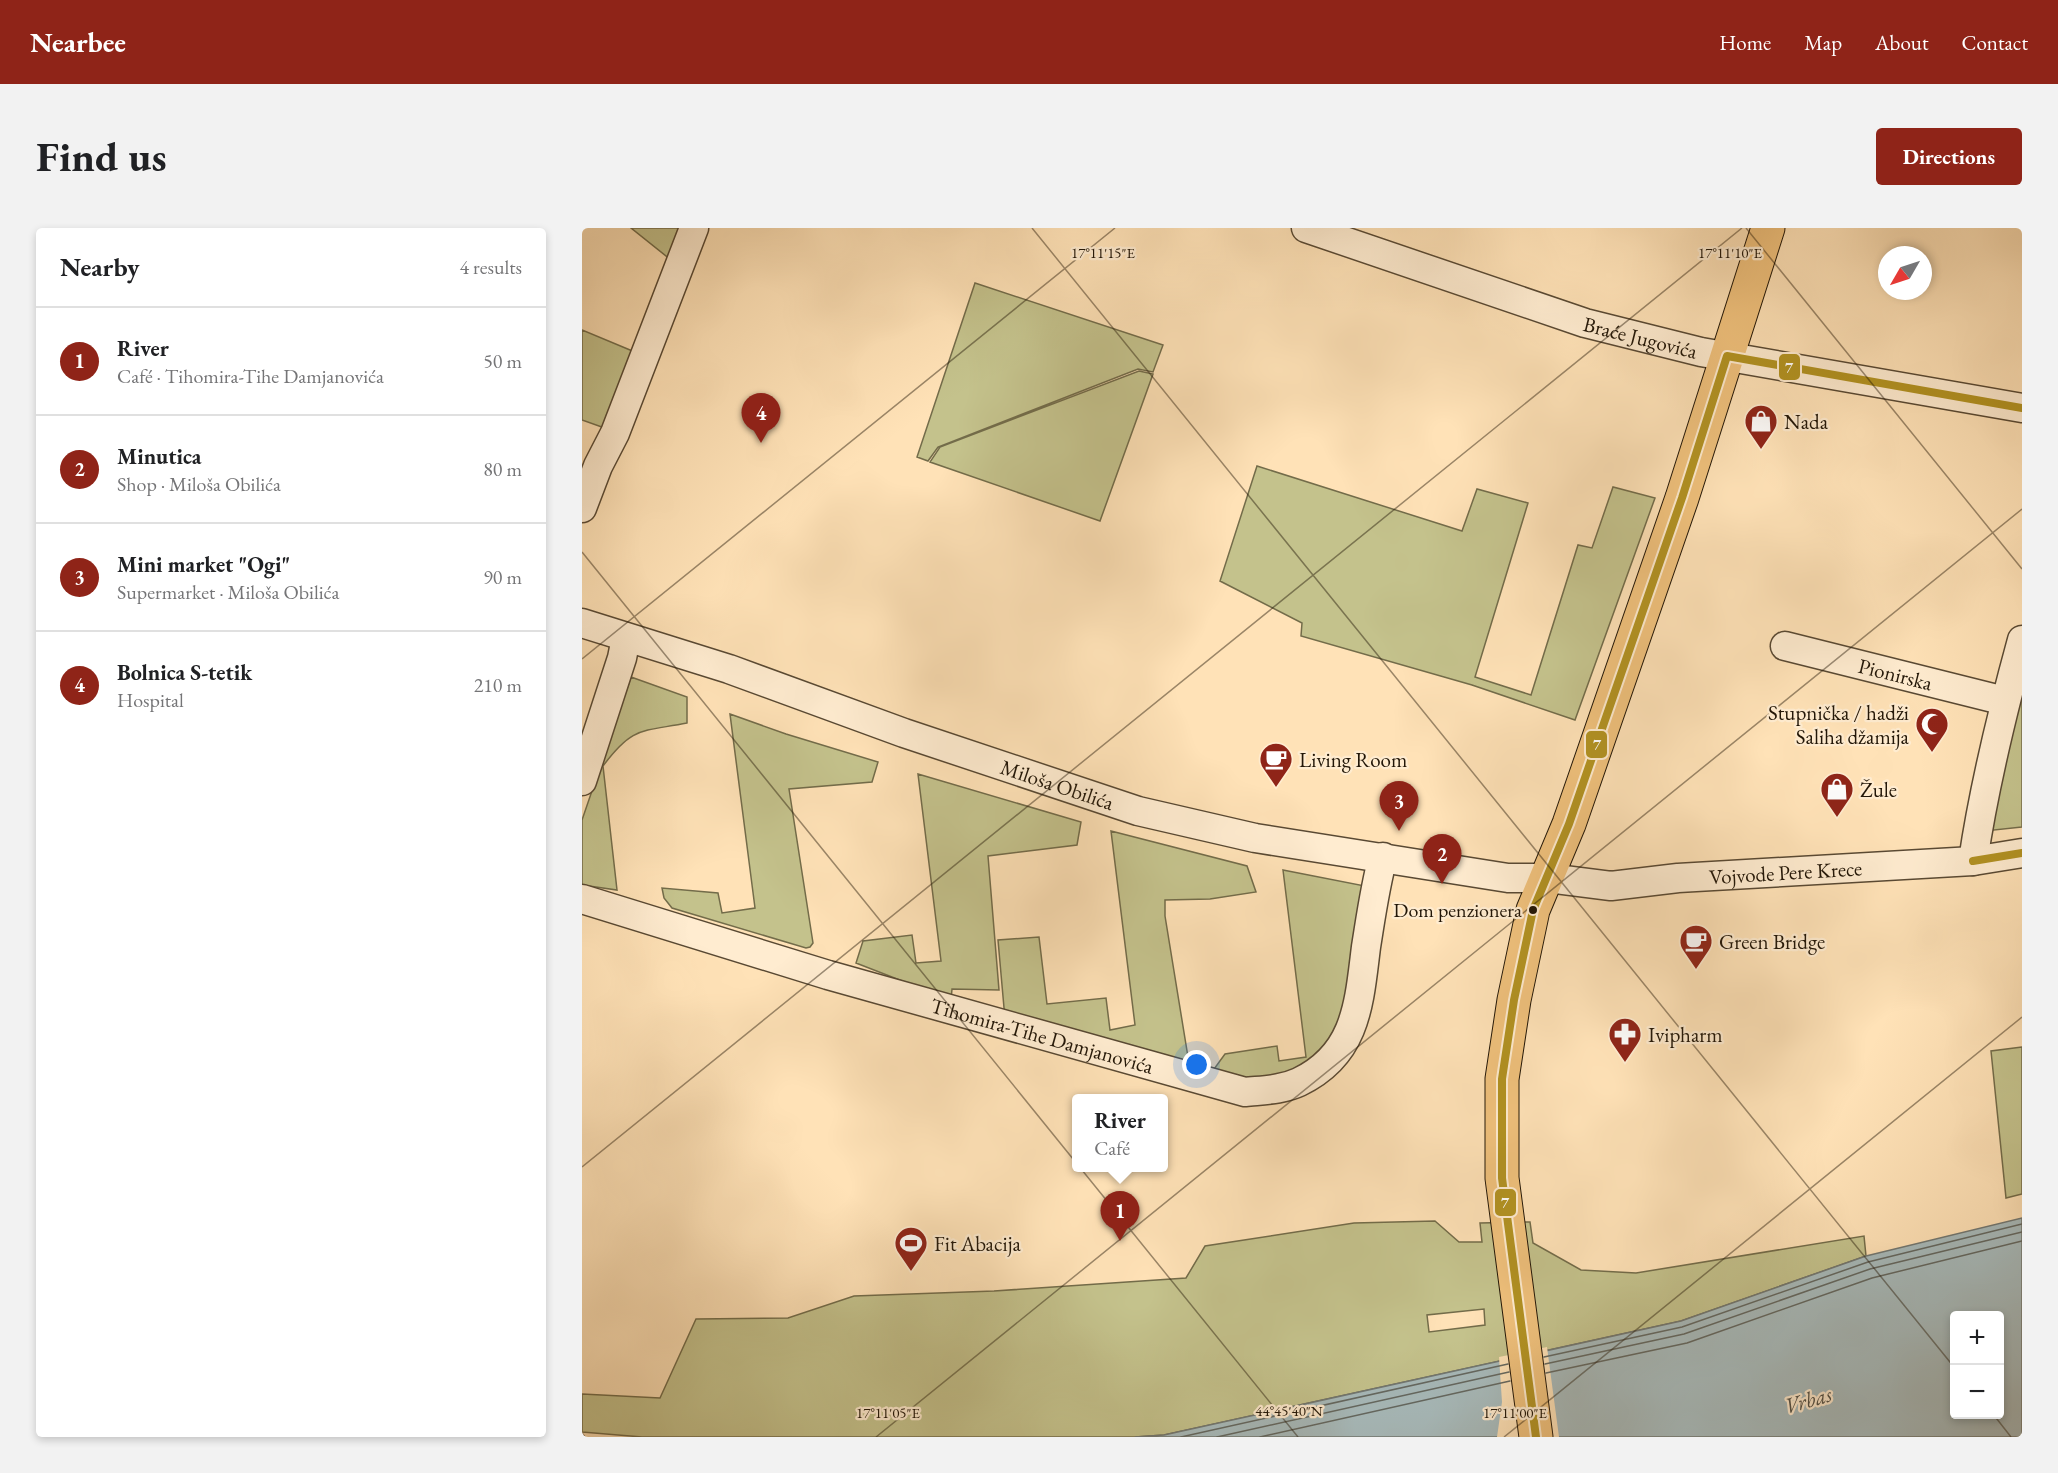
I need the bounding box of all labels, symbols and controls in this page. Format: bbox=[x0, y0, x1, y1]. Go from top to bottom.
text: Nearbee bbox=[30, 24, 126, 60]
text: Home bbox=[1719, 29, 1771, 56]
text: Map bbox=[1804, 29, 1842, 56]
text: About bbox=[1875, 29, 1928, 56]
text: Contact bbox=[1961, 29, 2028, 56]
button: Directions bbox=[1876, 128, 2022, 185]
text: Find us bbox=[36, 129, 167, 184]
text: 17°11'15"E bbox=[1071, 243, 1136, 262]
text: 17°11'10"E bbox=[1698, 243, 1763, 262]
north arrow bbox=[1878, 246, 1932, 300]
text: Nearby bbox=[60, 250, 140, 284]
text: 4 results bbox=[459, 254, 522, 280]
street label: Braće Jugovića bbox=[1581, 310, 1701, 364]
text: River bbox=[117, 334, 169, 363]
text: 1 bbox=[74, 348, 85, 374]
text: 50 m bbox=[483, 348, 522, 374]
line badge: 7 bbox=[1778, 353, 1801, 381]
text: 7 bbox=[1785, 357, 1794, 378]
text: Café · Tihomira-Tihe Damjanovića bbox=[117, 363, 384, 389]
pin: 4 bbox=[742, 394, 780, 443]
shop icon: Nada bbox=[1743, 403, 1779, 450]
place label: Nada bbox=[1784, 408, 1829, 435]
text: Minutica bbox=[117, 442, 201, 471]
text: 2 bbox=[74, 456, 85, 482]
text: 80 m bbox=[483, 456, 522, 482]
text: Shop · Miloša Obilića bbox=[117, 471, 281, 497]
text: Mini market "Ogi" bbox=[117, 550, 290, 579]
text: 3 bbox=[74, 564, 85, 590]
text: 90 m bbox=[483, 564, 522, 590]
text: Supermarket · Miloša Obilića bbox=[117, 579, 339, 605]
street label: Pionirska bbox=[1856, 651, 1936, 696]
text: Bolnica S-tetik bbox=[117, 658, 252, 687]
text: 4 bbox=[74, 672, 85, 698]
text: 210 m bbox=[474, 672, 522, 698]
text: Hospital bbox=[117, 687, 184, 713]
place label: Stupnička / hadži Saliha džamija bbox=[1768, 699, 1910, 750]
mosque icon: Stupnička / hadži Saliha džamija bbox=[1914, 706, 1950, 753]
line badge: 7 bbox=[1585, 730, 1608, 759]
text: 7 bbox=[1593, 734, 1602, 755]
cafe icon: Living Room bbox=[1258, 741, 1294, 788]
place label: Living Room bbox=[1299, 746, 1407, 773]
street label: Miloša Obilića bbox=[997, 753, 1118, 816]
shop icon: Žule bbox=[1819, 771, 1855, 818]
place label: Žule bbox=[1860, 776, 1897, 803]
pin: 3 bbox=[1380, 782, 1418, 831]
pin: 2 bbox=[1422, 834, 1462, 884]
street label: Vojvode Pere Krece bbox=[1708, 854, 1863, 890]
place label: Dom penzionera bbox=[1393, 897, 1522, 923]
marker: Dom penzionera bbox=[1527, 904, 1539, 916]
cafe icon: Green Bridge bbox=[1678, 923, 1714, 970]
place label: Green Bridge bbox=[1719, 928, 1825, 955]
street label: Tihomira-Tihe Damjanovića bbox=[928, 991, 1157, 1079]
pharmacy icon: Ivipharm bbox=[1607, 1016, 1643, 1063]
place label: Ivipharm bbox=[1648, 1021, 1723, 1048]
your location bbox=[1182, 1050, 1211, 1079]
popup bbox=[1072, 1094, 1168, 1172]
text: River bbox=[1094, 1106, 1146, 1135]
text: Café bbox=[1094, 1135, 1130, 1161]
line badge: 7 bbox=[1494, 1188, 1517, 1217]
pin: 1 bbox=[1100, 1192, 1140, 1241]
text: 7 bbox=[1501, 1192, 1510, 1213]
sports icon: Fit Abacija bbox=[893, 1225, 929, 1272]
place label: Fit Abacija bbox=[934, 1230, 1021, 1257]
map controls bbox=[1950, 1311, 2004, 1419]
button: + bbox=[1950, 1311, 2004, 1365]
button: − bbox=[1950, 1365, 2004, 1419]
water label: Vrbas bbox=[1781, 1379, 1836, 1421]
text: 44°45'40"N bbox=[1255, 1401, 1323, 1420]
text: 17°11'05"E bbox=[856, 1403, 921, 1422]
text: 17°11'00"E bbox=[1483, 1403, 1548, 1422]

